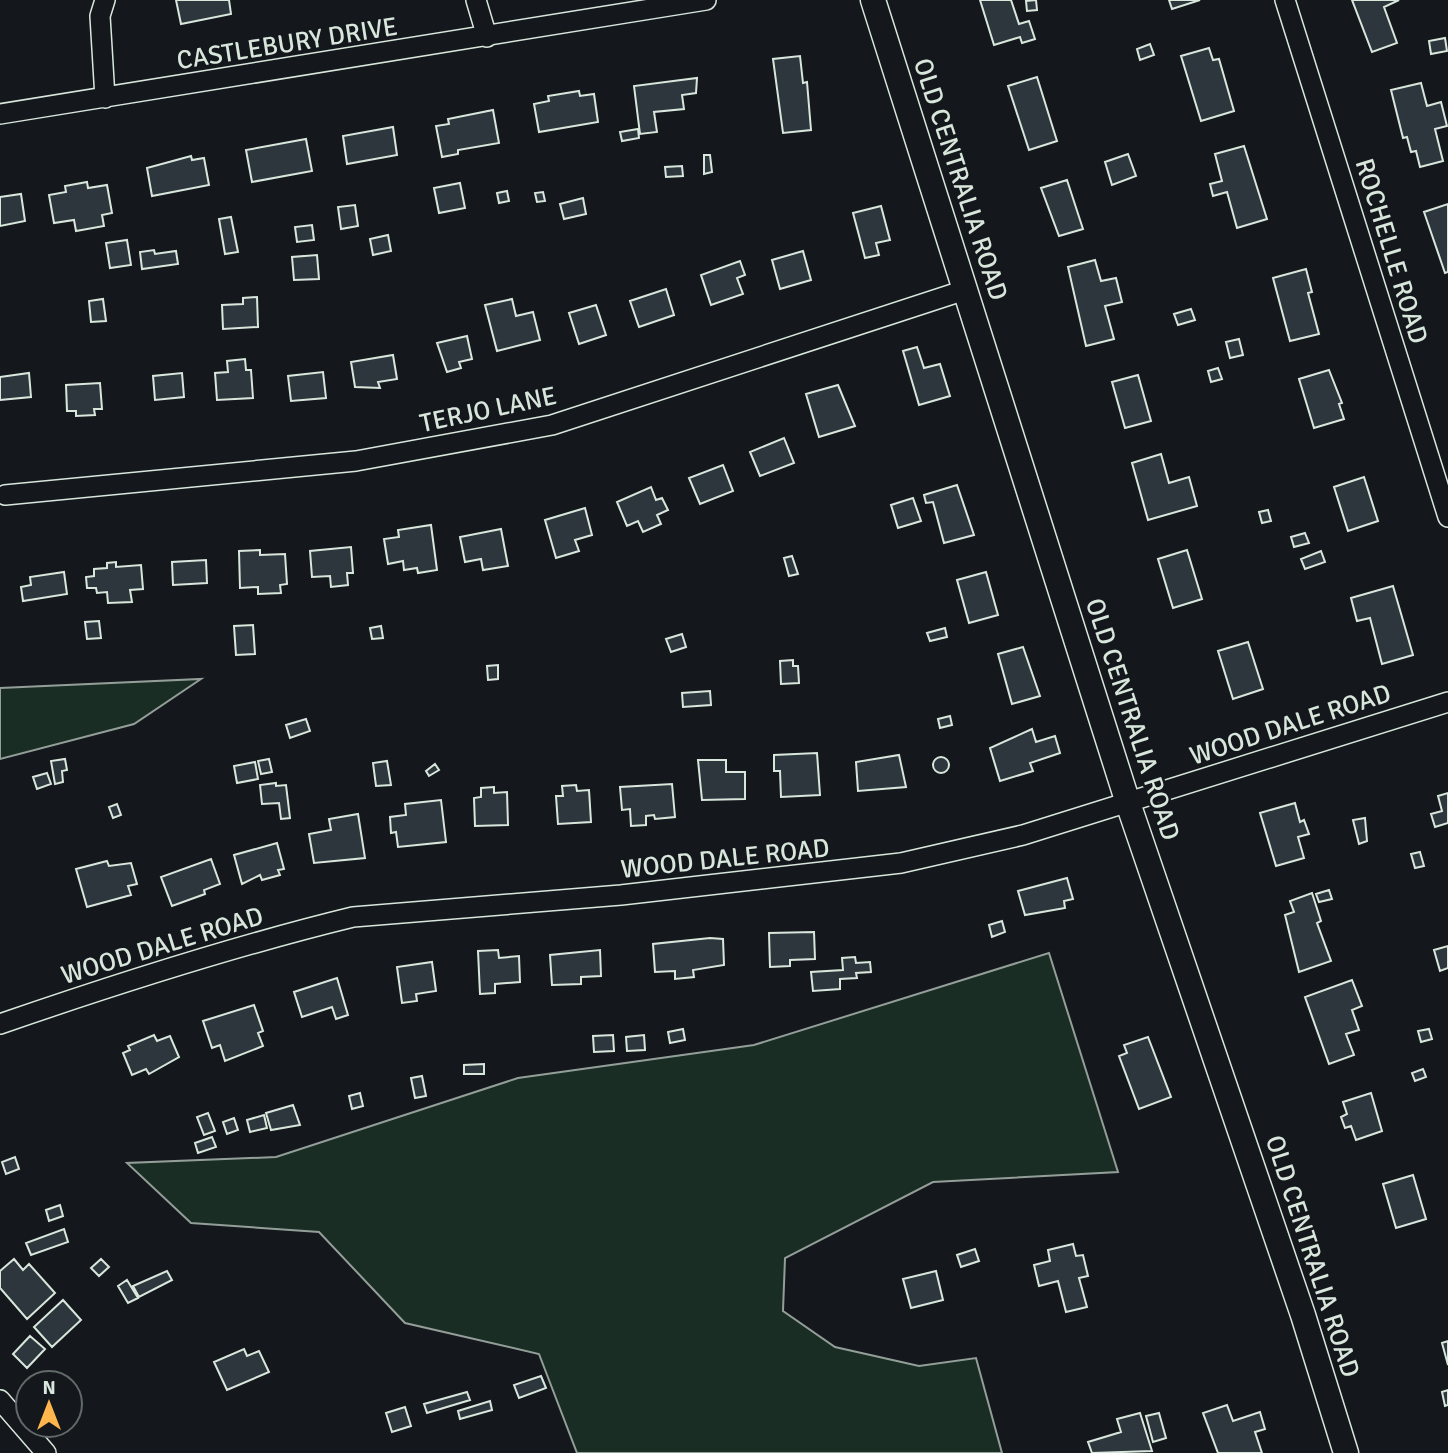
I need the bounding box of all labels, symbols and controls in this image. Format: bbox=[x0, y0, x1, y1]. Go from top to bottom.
street label: CASTLEBURY DRIVE bbox=[175, 11, 400, 77]
street label: OLD CENTRALIA ROAD bbox=[906, 54, 1014, 304]
street label: ROCHELLE ROAD bbox=[1348, 155, 1434, 348]
street label: TERJO LANE bbox=[417, 380, 560, 440]
street label: OLD CENTRALIA ROAD bbox=[1078, 594, 1186, 844]
street label: WOOD DALE ROAD bbox=[1186, 677, 1395, 773]
street label: WOOD DALE ROAD bbox=[619, 832, 831, 886]
street label: WOOD DALE ROAD bbox=[57, 900, 267, 992]
street label: OLD CENTRALIA ROAD bbox=[1258, 1131, 1366, 1381]
north arrow bbox=[14, 1369, 84, 1439]
text: N bbox=[42, 1376, 56, 1400]

